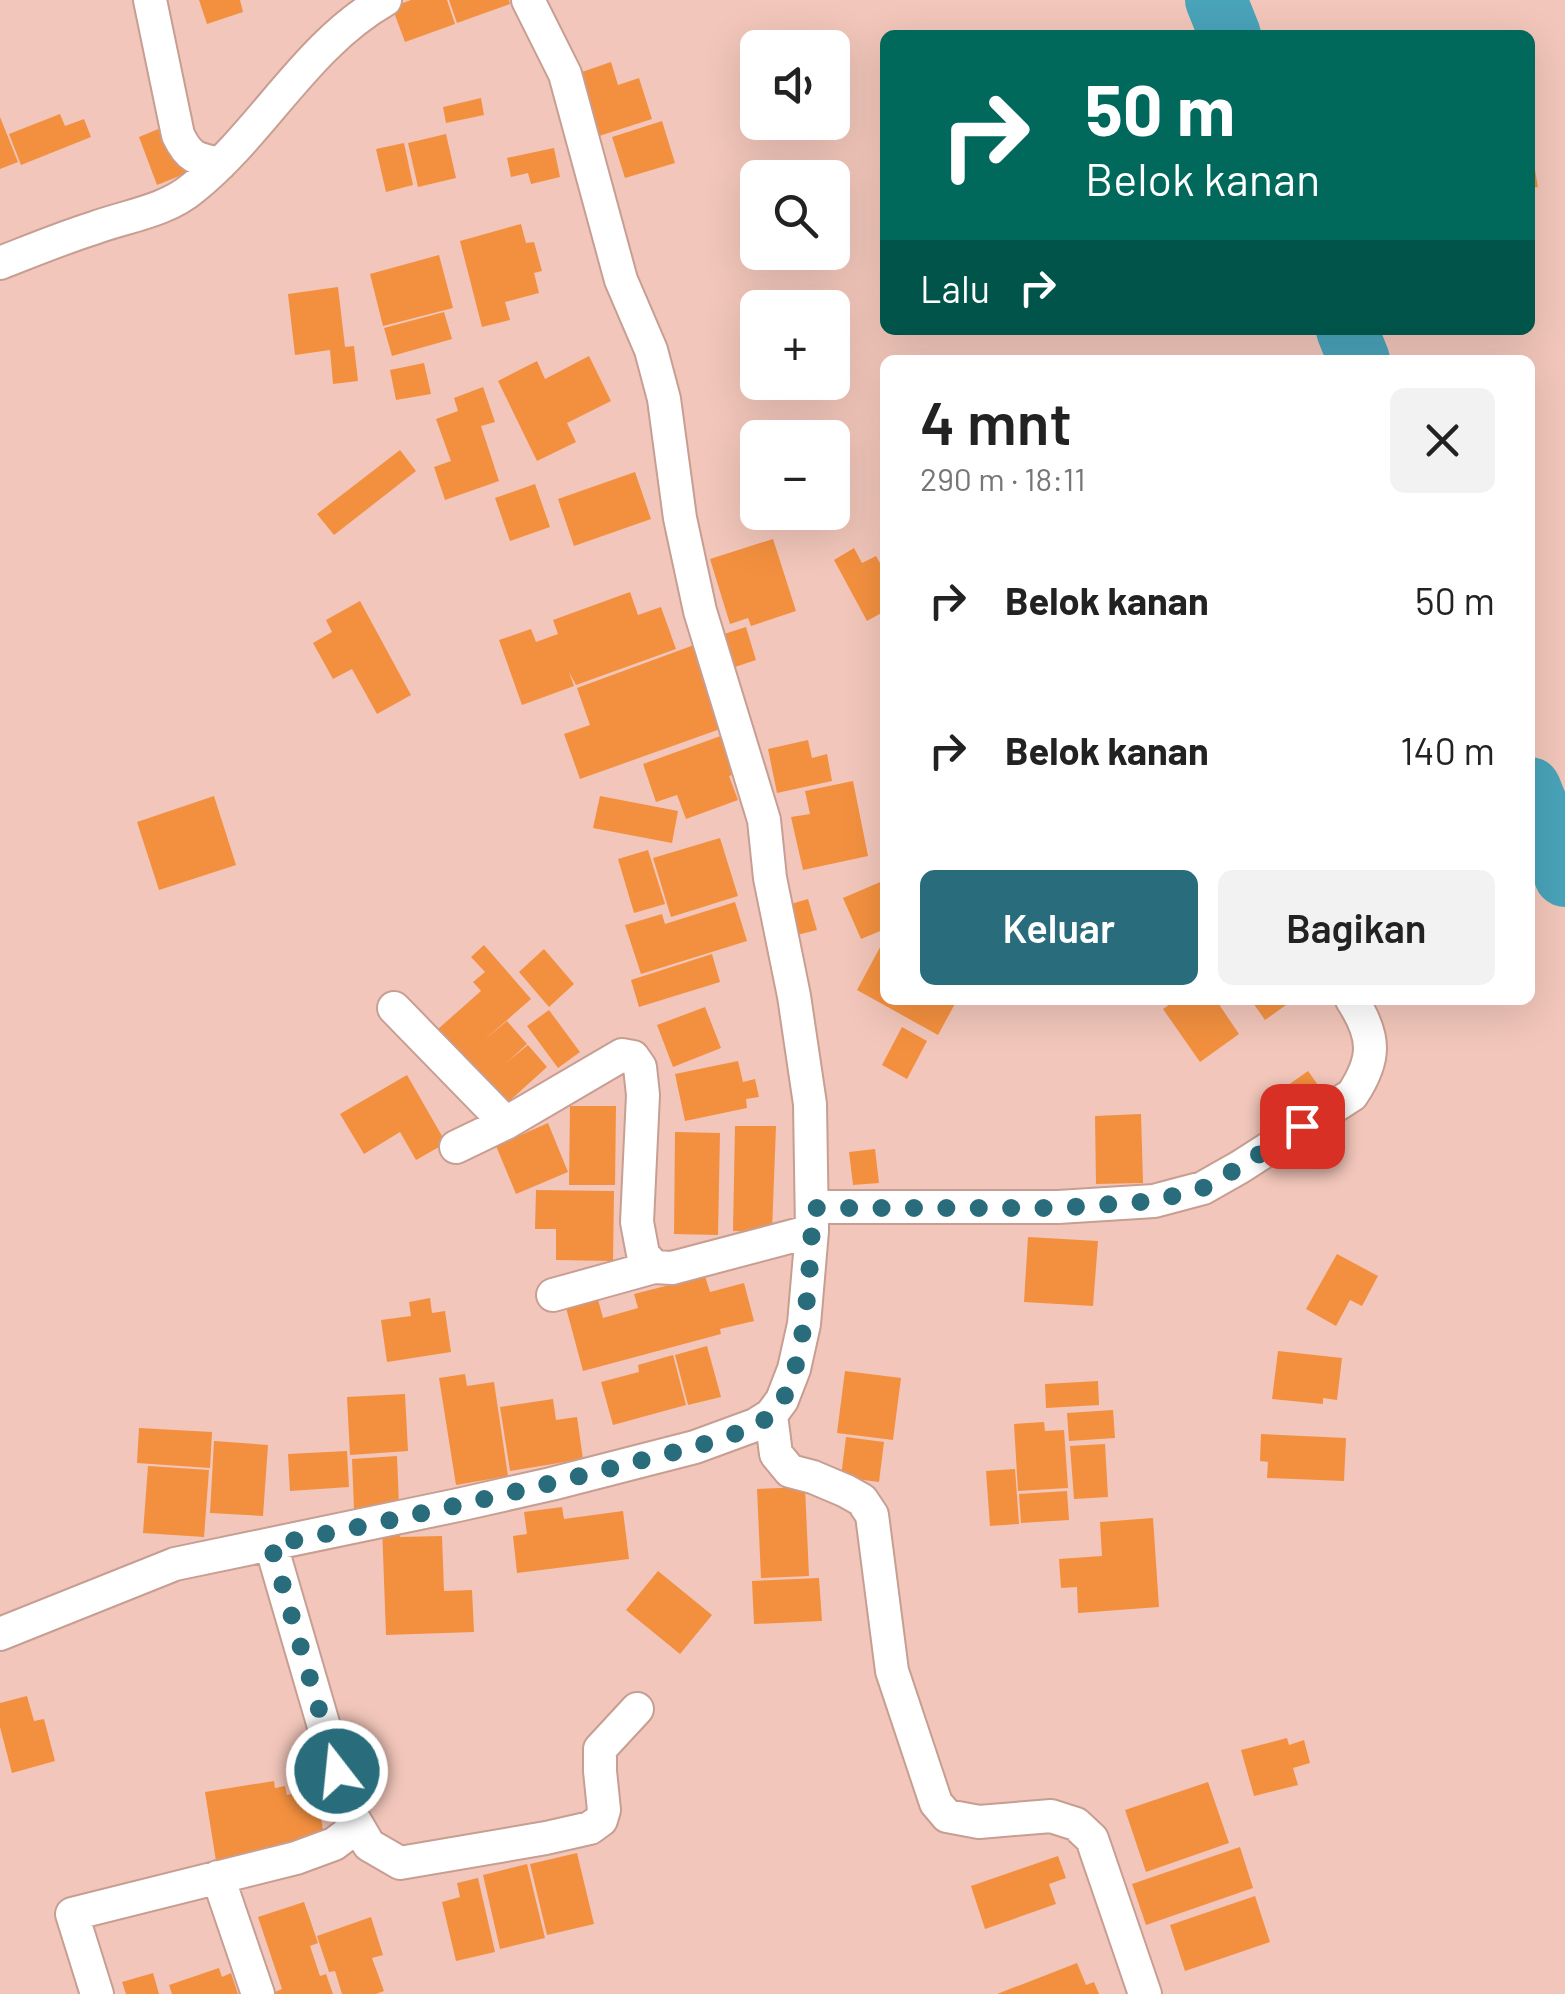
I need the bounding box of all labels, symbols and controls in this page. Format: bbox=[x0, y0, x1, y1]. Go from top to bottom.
map controls bbox=[740, 30, 850, 530]
button: sound bbox=[740, 30, 850, 140]
text: 50 m bbox=[1085, 66, 1235, 150]
icon: right bbox=[920, 70, 1050, 200]
text: Belok kanan bbox=[1085, 151, 1320, 205]
button: search bbox=[740, 160, 850, 270]
icon: right bbox=[1010, 260, 1065, 315]
text: Lalu bbox=[920, 265, 990, 311]
button: + bbox=[740, 290, 850, 400]
text: 4 mnt bbox=[920, 385, 1072, 457]
button: close bbox=[1390, 388, 1495, 493]
button: − bbox=[740, 420, 850, 530]
text: 290 m · 18:11 bbox=[920, 459, 1086, 497]
icon: right bbox=[920, 573, 975, 628]
text: Belok kanan bbox=[1005, 577, 1209, 623]
text: 50 m bbox=[1415, 577, 1495, 623]
icon: right bbox=[920, 723, 975, 778]
text: Belok kanan bbox=[1005, 727, 1209, 773]
text: 140 m bbox=[1400, 727, 1495, 773]
button: Keluar bbox=[920, 870, 1198, 985]
button: Bagikan bbox=[1218, 870, 1495, 985]
pin bbox=[1260, 1084, 1345, 1169]
icon: arrive bbox=[1275, 1099, 1330, 1154]
position arrow bbox=[285, 1719, 389, 1823]

